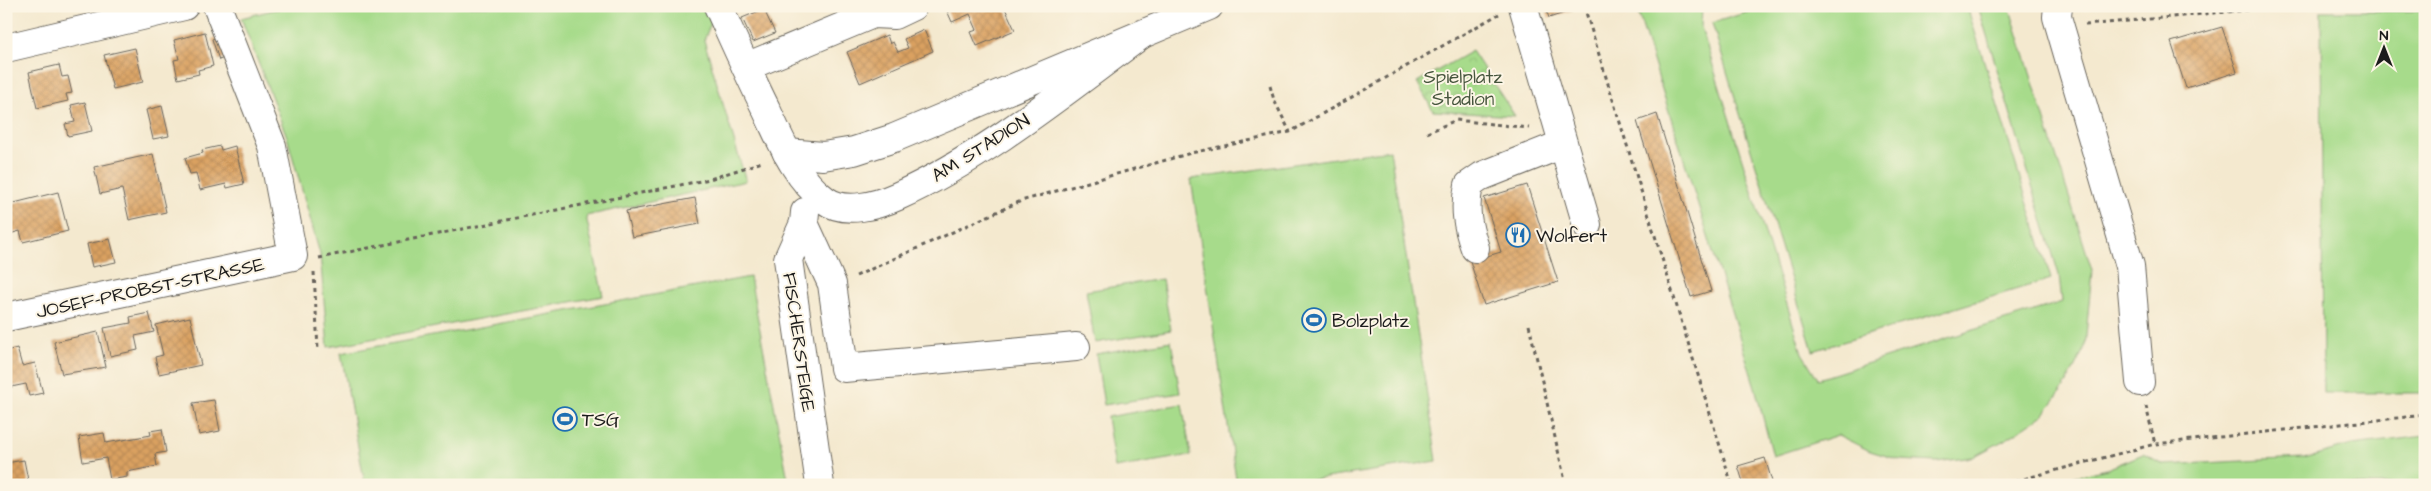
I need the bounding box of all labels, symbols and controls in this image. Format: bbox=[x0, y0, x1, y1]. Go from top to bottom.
north arrow bbox=[2358, 22, 2408, 72]
text: N bbox=[2380, 26, 2389, 46]
park label: Spielplatz Stadion bbox=[1423, 64, 1503, 113]
street label: AM STADION bbox=[926, 107, 1035, 189]
restaurant icon: Wolfert bbox=[1505, 222, 1531, 248]
place label: Wolfert bbox=[1536, 223, 1608, 250]
street label: JOSEF-PROBST-STRASSE bbox=[34, 251, 267, 326]
street label: FISCHERSTEIGE bbox=[775, 271, 822, 414]
sports icon: Bolzplatz bbox=[1301, 307, 1327, 333]
place label: Bolzplatz bbox=[1332, 308, 1410, 335]
sports icon: TSG bbox=[552, 406, 578, 432]
place label: TSG bbox=[582, 407, 619, 434]

